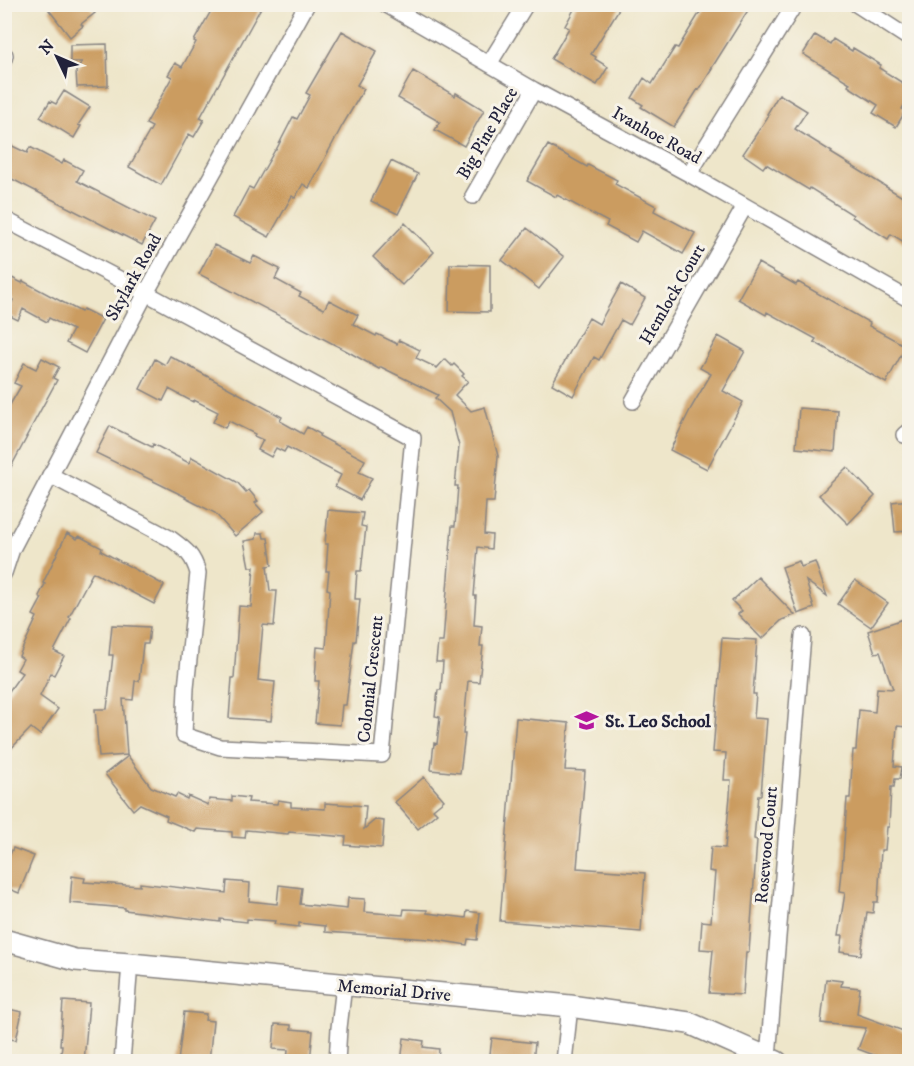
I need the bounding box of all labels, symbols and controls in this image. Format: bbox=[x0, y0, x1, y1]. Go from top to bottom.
north arrow bbox=[27, 27, 87, 87]
text: N bbox=[35, 36, 59, 59]
street label: Big Pine Place bbox=[453, 83, 523, 184]
street label: Ivanhoe Road bbox=[608, 102, 705, 169]
street label: Skylark Road bbox=[101, 230, 167, 325]
street label: Hemlock Court bbox=[635, 240, 711, 349]
street label: Colonial Crescent bbox=[353, 614, 389, 744]
school or university icon: St. Leo School bbox=[574, 708, 600, 734]
place label: St. Leo School bbox=[605, 711, 711, 733]
street label: Rosewood Court bbox=[751, 785, 783, 905]
street label: Memorial Drive bbox=[336, 975, 452, 1007]

